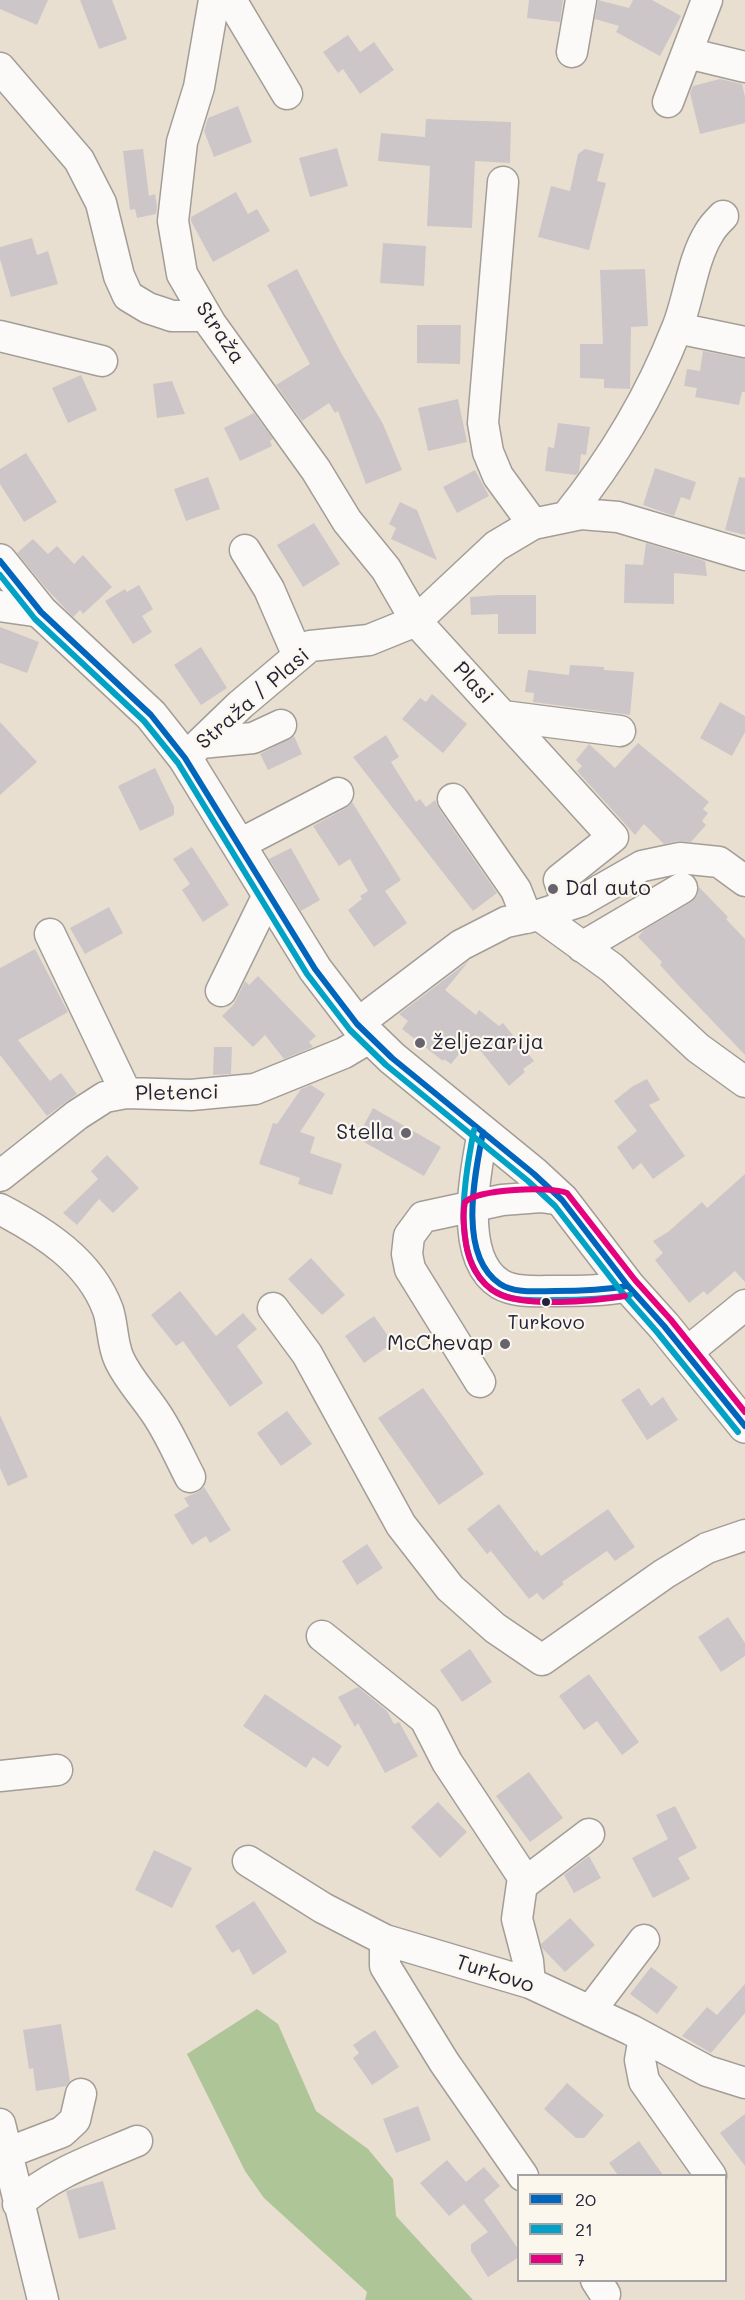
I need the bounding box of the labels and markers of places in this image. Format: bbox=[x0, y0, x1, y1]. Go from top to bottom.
place label: Dal auto bbox=[565, 876, 651, 902]
marker: Dal auto bbox=[546, 882, 560, 896]
place label: željezarija bbox=[432, 1030, 544, 1056]
marker: željezarija bbox=[413, 1036, 427, 1050]
place label: Stella bbox=[336, 1120, 394, 1146]
marker: Stella bbox=[399, 1126, 413, 1140]
marker: Turkovo bbox=[540, 1296, 552, 1308]
place label: Turkovo bbox=[507, 1311, 585, 1335]
place label: McChevap bbox=[387, 1331, 493, 1357]
marker: McChevap bbox=[498, 1337, 512, 1351]

